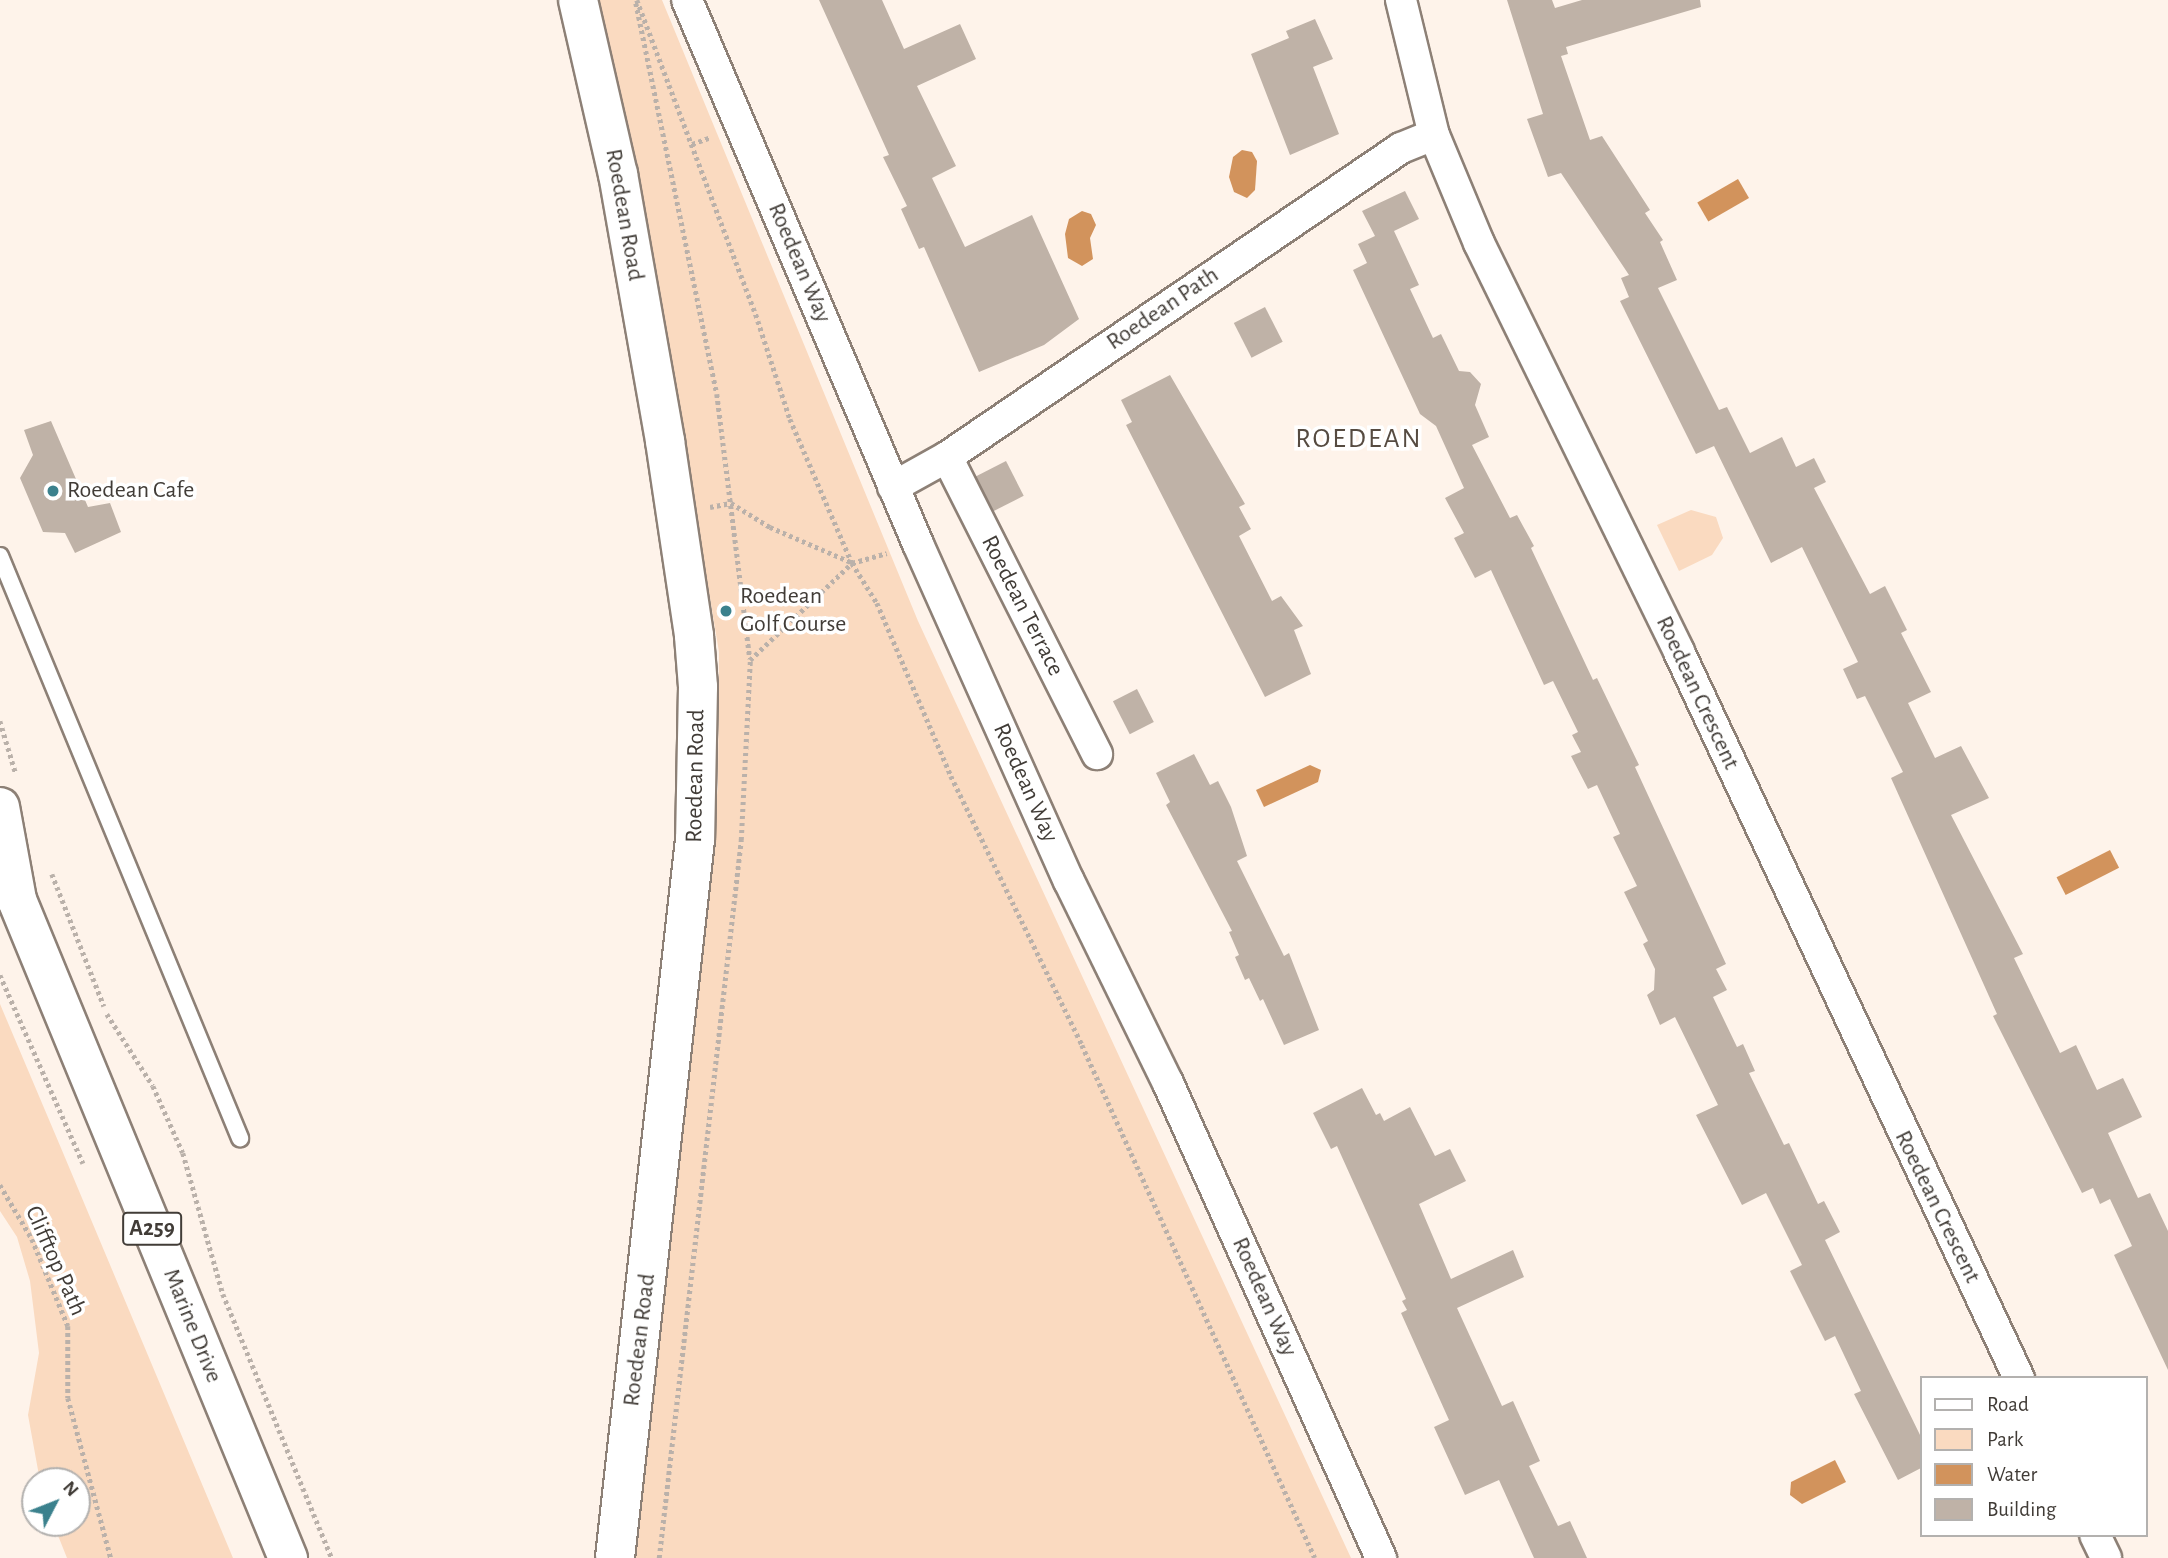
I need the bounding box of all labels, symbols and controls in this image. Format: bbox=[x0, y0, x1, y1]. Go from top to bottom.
street label: Roedean Road bbox=[598, 147, 650, 283]
street label: Roedean Way bbox=[761, 199, 837, 327]
street label: Roedean Path bbox=[1101, 261, 1225, 357]
district label: ROEDEAN bbox=[1296, 422, 1422, 456]
place label: Roedean Cafe bbox=[67, 477, 194, 505]
marker: Roedean Cafe bbox=[45, 483, 61, 499]
street label: Roedean Terrace bbox=[974, 531, 1070, 681]
place label: Roedean Golf Course bbox=[740, 583, 846, 639]
marker: Roedean Golf Course bbox=[718, 603, 734, 619]
street label: Roedean Crescent bbox=[1649, 612, 1745, 774]
street label: Roedean Road bbox=[680, 709, 712, 843]
street label: Roedean Way bbox=[986, 719, 1064, 847]
street label: Roedean Crescent bbox=[1888, 1126, 1986, 1288]
street label: Clifftop Path bbox=[18, 1202, 92, 1320]
road number: A259 bbox=[120, 1210, 184, 1248]
street label: Roedean Way bbox=[1225, 1233, 1303, 1361]
street label: Marine Drive bbox=[156, 1265, 228, 1387]
street label: Roedean Road bbox=[618, 1272, 662, 1408]
legend bbox=[1920, 1376, 2147, 1537]
text: Road bbox=[1987, 1394, 2029, 1415]
text: Park bbox=[1987, 1429, 2023, 1450]
text: Water bbox=[1987, 1464, 2037, 1485]
north arrow bbox=[21, 1467, 91, 1537]
text: N bbox=[59, 1478, 82, 1500]
text: Building bbox=[1987, 1499, 2056, 1520]

